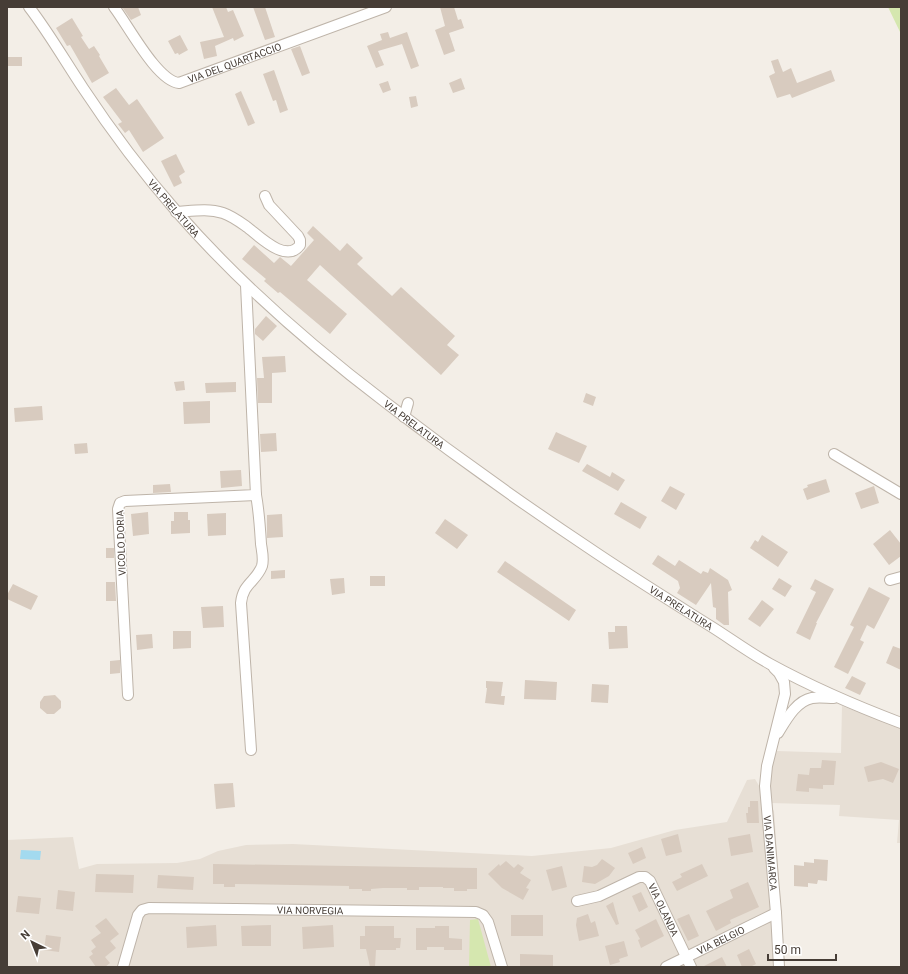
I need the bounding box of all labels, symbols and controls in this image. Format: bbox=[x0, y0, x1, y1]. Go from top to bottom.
street label: VIA DEL QUARTACCIO bbox=[186, 40, 283, 85]
street label: VIA PRELATURA bbox=[146, 177, 202, 239]
street label: VIA PRELATURA bbox=[382, 398, 447, 451]
street label: VICOLO DORIA bbox=[114, 509, 128, 576]
street label: VIA PRELATURA bbox=[647, 584, 715, 632]
street label: VIA DANIMARCA bbox=[762, 815, 780, 892]
street label: VIA OLANDA bbox=[646, 881, 681, 938]
street label: VIA NORVEGIA bbox=[277, 904, 344, 916]
north arrow bbox=[12, 922, 52, 962]
street label: VIA BELGIO bbox=[695, 924, 746, 956]
text: N bbox=[18, 927, 33, 942]
scale bar bbox=[768, 936, 836, 962]
text: 50 m bbox=[774, 943, 801, 957]

